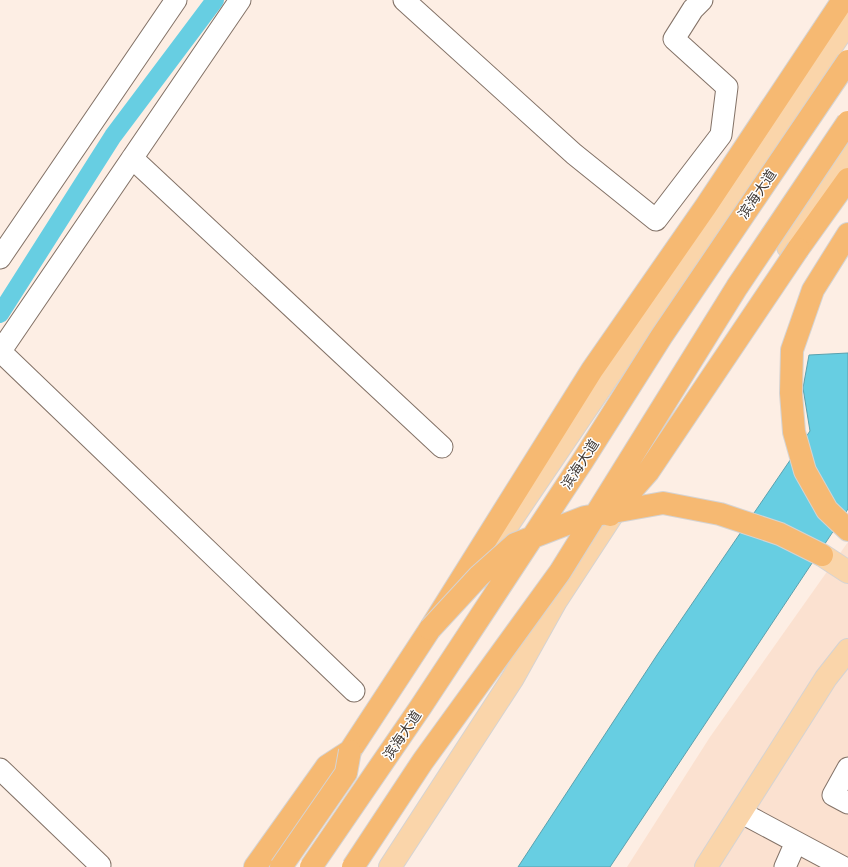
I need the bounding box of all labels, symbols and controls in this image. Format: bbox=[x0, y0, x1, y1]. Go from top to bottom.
street label: 滨海大道 bbox=[735, 166, 779, 222]
street label: 滨海大道 bbox=[558, 436, 602, 492]
street label: 滨海大道 bbox=[380, 707, 424, 763]

